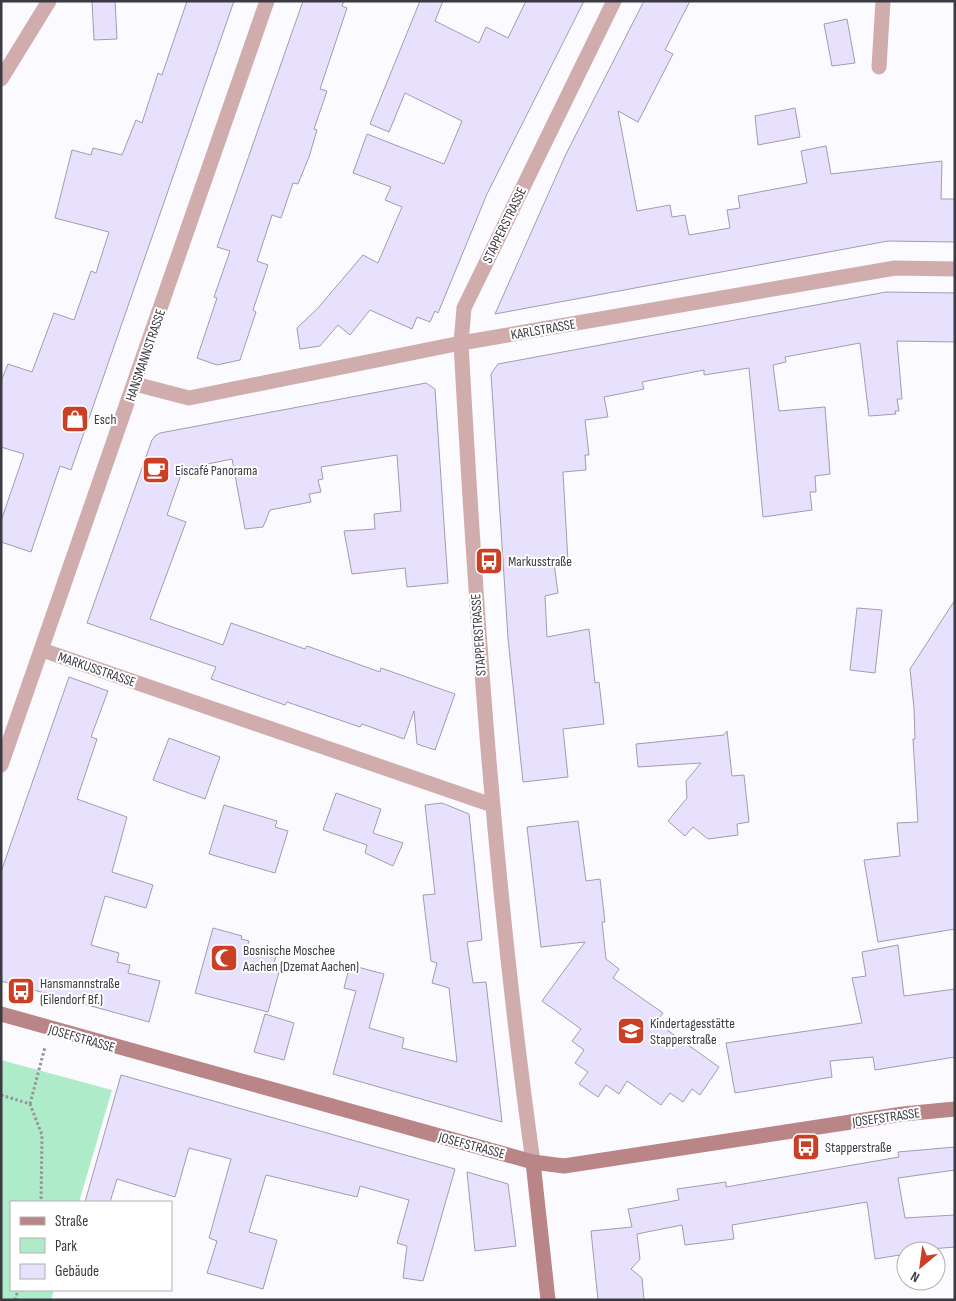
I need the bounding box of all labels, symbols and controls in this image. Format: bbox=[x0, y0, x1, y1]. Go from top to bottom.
street label: STAPPERSTRASSE bbox=[479, 184, 530, 266]
street label: HANSMANNSTRASSE bbox=[122, 307, 169, 403]
street label: KARLSTRASSE bbox=[509, 315, 577, 344]
shop icon: Esch bbox=[60, 404, 90, 434]
place label: Esch bbox=[94, 411, 116, 428]
cafe icon: Eiscafé Panorama bbox=[141, 455, 171, 485]
place label: Eiscafé Panorama bbox=[175, 462, 257, 479]
bus stop icon: Markusstraße bbox=[474, 546, 504, 576]
place label: Markusstraße bbox=[508, 553, 572, 570]
street label: STAPPERSTRASSE bbox=[467, 593, 490, 677]
street label: MARKUSSTRASSE bbox=[56, 648, 138, 691]
place label: Bosnische Moschee Aachen (Dzemat Aachen) bbox=[242, 942, 359, 975]
mosque icon: Bosnische Moschee Aachen (Dzemat Aachen) bbox=[209, 943, 239, 973]
place label: Hansmannstraße (Eilendorf Bf.) bbox=[40, 975, 120, 1008]
bus stop icon: Hansmannstraße (Eilendorf Bf.) bbox=[6, 976, 36, 1006]
place label: Kindertagesstätte Stapperstraße bbox=[650, 1015, 735, 1048]
school or university icon: Kindertagesstätte Stapperstraße bbox=[616, 1016, 646, 1046]
street label: JOSEFSTRASSE bbox=[46, 1021, 117, 1056]
street label: JOSEFSTRASSE bbox=[850, 1104, 921, 1131]
street label: JOSEFSTRASSE bbox=[436, 1128, 507, 1163]
bus stop icon: Stapperstraße bbox=[791, 1132, 821, 1162]
place label: Stapperstraße bbox=[825, 1139, 892, 1156]
legend bbox=[10, 1201, 172, 1291]
text: Straße bbox=[55, 1212, 88, 1231]
text: Park bbox=[55, 1237, 77, 1256]
north arrow bbox=[896, 1241, 946, 1291]
text: Gebäude bbox=[55, 1262, 99, 1281]
text: N bbox=[908, 1268, 922, 1286]

